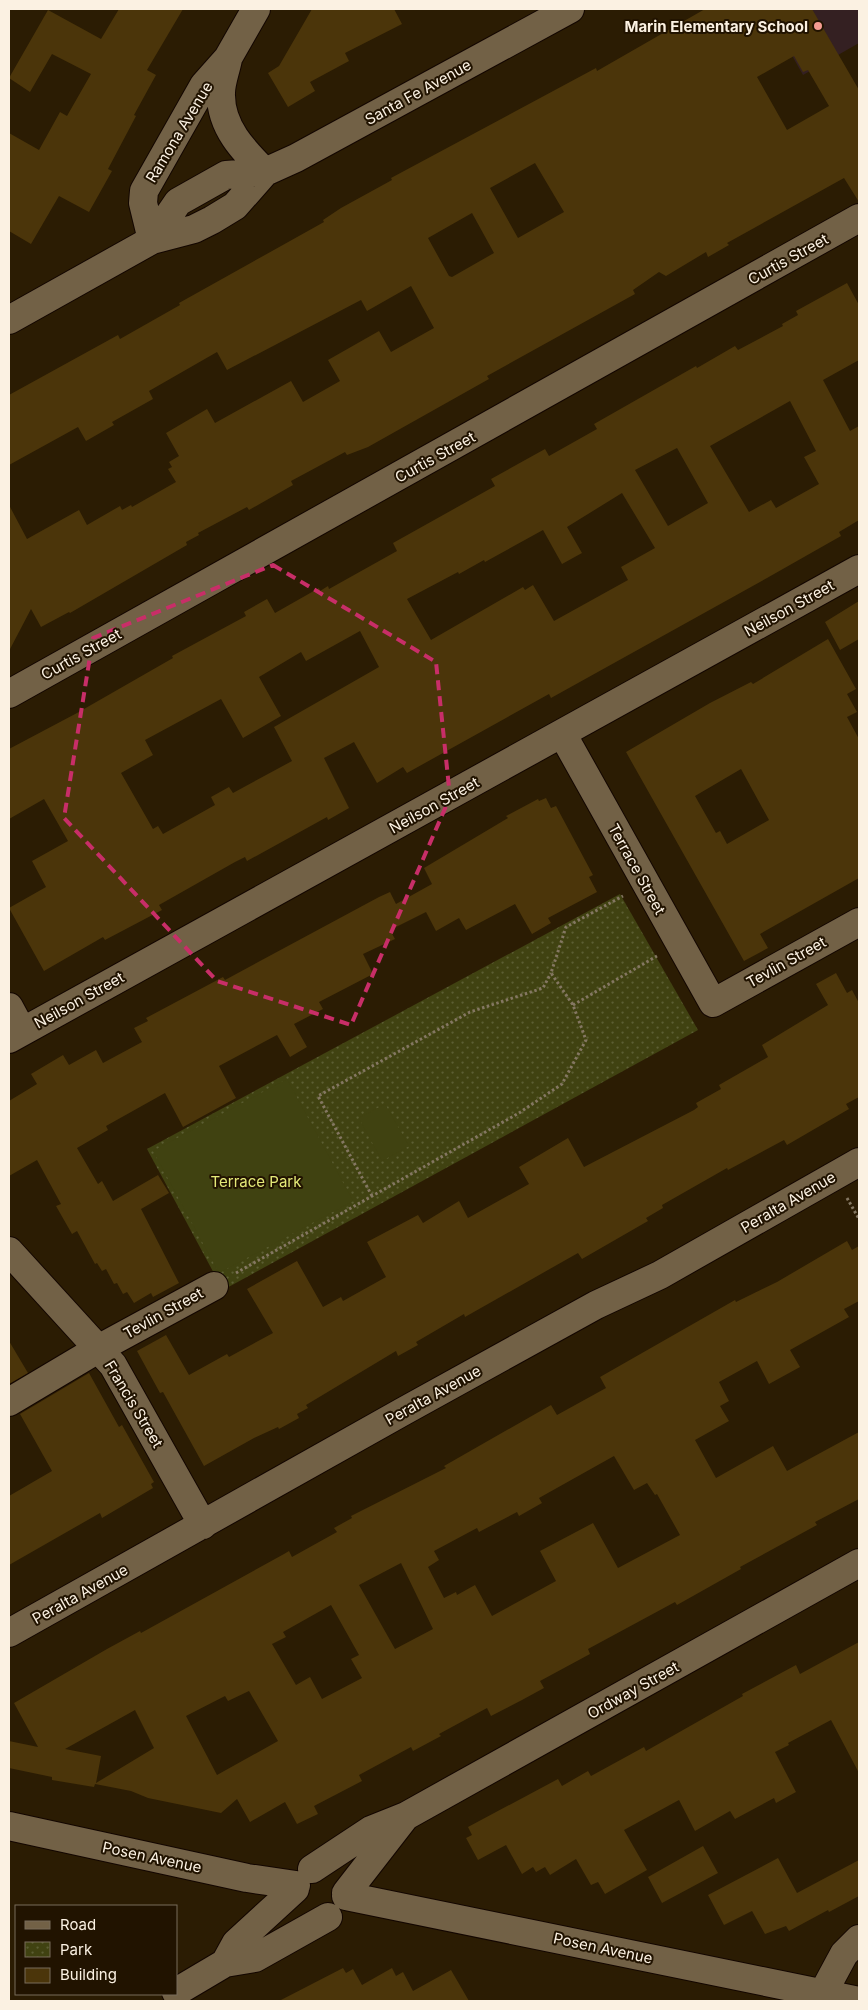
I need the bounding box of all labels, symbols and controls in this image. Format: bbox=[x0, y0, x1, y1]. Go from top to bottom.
place label: Marin Elementary School bbox=[624, 17, 808, 36]
marker: Marin Elementary School bbox=[812, 20, 824, 32]
street label: Santa Fe Avenue bbox=[362, 55, 474, 129]
street label: Ramona Avenue bbox=[141, 78, 217, 186]
street label: Curtis Street bbox=[745, 229, 831, 289]
street label: Curtis Street bbox=[392, 427, 478, 487]
street label: Neilson Street bbox=[741, 575, 837, 640]
street label: Curtis Street bbox=[38, 624, 124, 684]
street label: Neilson Street bbox=[386, 772, 482, 837]
street label: Terrace Street bbox=[604, 820, 670, 918]
street label: Tevlin Street bbox=[743, 932, 829, 992]
street label: Neilson Street bbox=[31, 967, 127, 1032]
street label: Peralta Avenue bbox=[737, 1167, 839, 1237]
park label: Terrace Park bbox=[211, 1172, 302, 1191]
street label: Tevlin Street bbox=[120, 1283, 206, 1343]
street label: Francis Street bbox=[101, 1357, 167, 1451]
street label: Peralta Avenue bbox=[382, 1361, 484, 1429]
street label: Peralta Avenue bbox=[29, 1560, 131, 1628]
street label: Ordway Street bbox=[584, 1657, 682, 1723]
street label: Posen Avenue bbox=[101, 1837, 203, 1877]
legend bbox=[15, 1905, 178, 1995]
text: Road bbox=[60, 1915, 96, 1934]
street label: Posen Avenue bbox=[552, 1928, 654, 1968]
text: Park bbox=[60, 1940, 93, 1959]
text: Building bbox=[60, 1965, 117, 1984]

